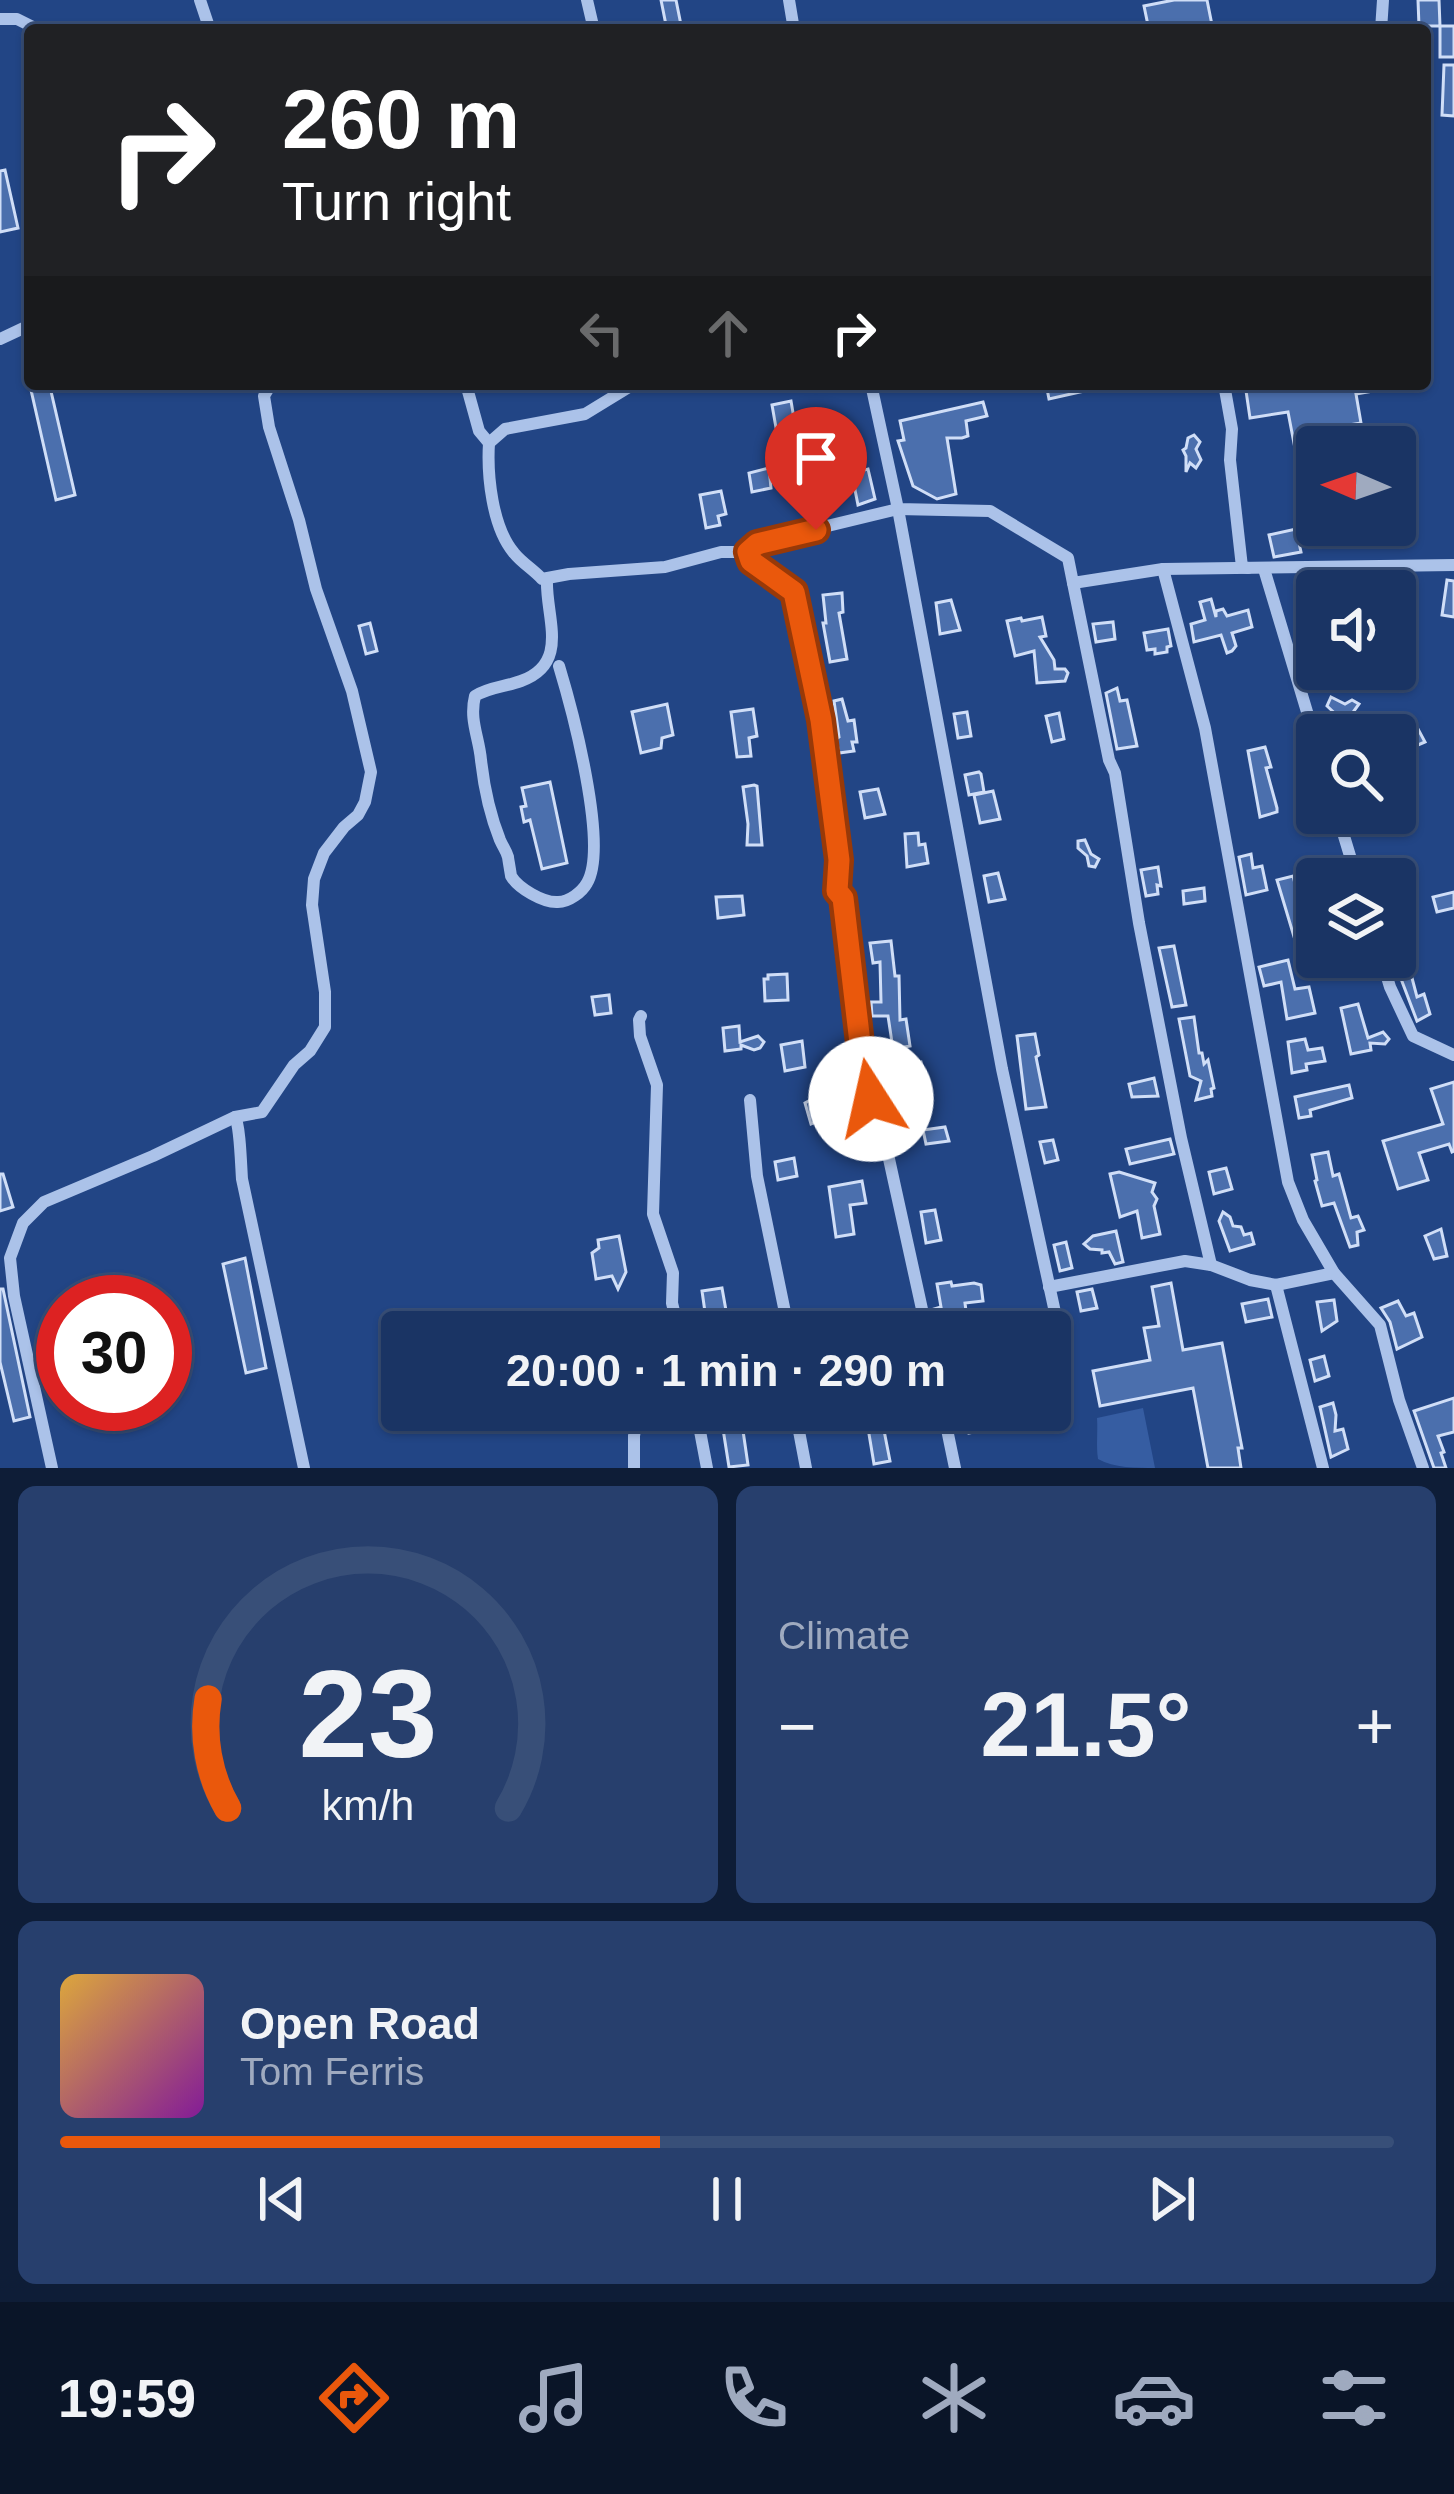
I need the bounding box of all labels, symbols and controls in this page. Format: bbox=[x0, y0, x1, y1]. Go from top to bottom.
icon: right bbox=[84, 72, 240, 228]
text: 260 m bbox=[282, 72, 520, 166]
text: Turn right bbox=[282, 171, 511, 231]
icon: left bbox=[569, 300, 635, 366]
icon: ahead bbox=[695, 300, 761, 366]
icon: right bbox=[821, 300, 887, 366]
pin bbox=[765, 407, 867, 530]
icon: arrive bbox=[783, 425, 849, 491]
north arrow bbox=[1296, 426, 1416, 546]
map controls bbox=[1296, 426, 1416, 978]
button: sound bbox=[1296, 570, 1416, 690]
button: search bbox=[1296, 714, 1416, 834]
button: layers bbox=[1296, 858, 1416, 978]
position arrow bbox=[808, 1036, 934, 1162]
speed limit sign: 30 bbox=[36, 1275, 192, 1431]
text: 20:00 · 1 min · 290 m bbox=[506, 1345, 946, 1396]
text: Climate bbox=[778, 1614, 910, 1657]
text: 23 bbox=[299, 1644, 437, 1783]
text: 21.5° bbox=[980, 1675, 1192, 1775]
text: − bbox=[778, 1689, 817, 1763]
text: + bbox=[1355, 1689, 1394, 1763]
text: km/h bbox=[322, 1780, 414, 1828]
text: Open Road bbox=[240, 1998, 480, 2049]
text: Tom Ferris bbox=[240, 2050, 424, 2093]
icon: previous bbox=[249, 2166, 315, 2232]
icon: pause bbox=[694, 2166, 760, 2232]
icon: next bbox=[1139, 2166, 1205, 2232]
icon: directions bbox=[312, 2356, 396, 2440]
icon: music bbox=[512, 2356, 596, 2440]
icon: phone bbox=[712, 2356, 796, 2440]
icon: climate bbox=[912, 2356, 996, 2440]
icon: car bbox=[1112, 2356, 1196, 2440]
icon: filters bbox=[1312, 2356, 1396, 2440]
text: 19:59 bbox=[58, 2368, 196, 2428]

